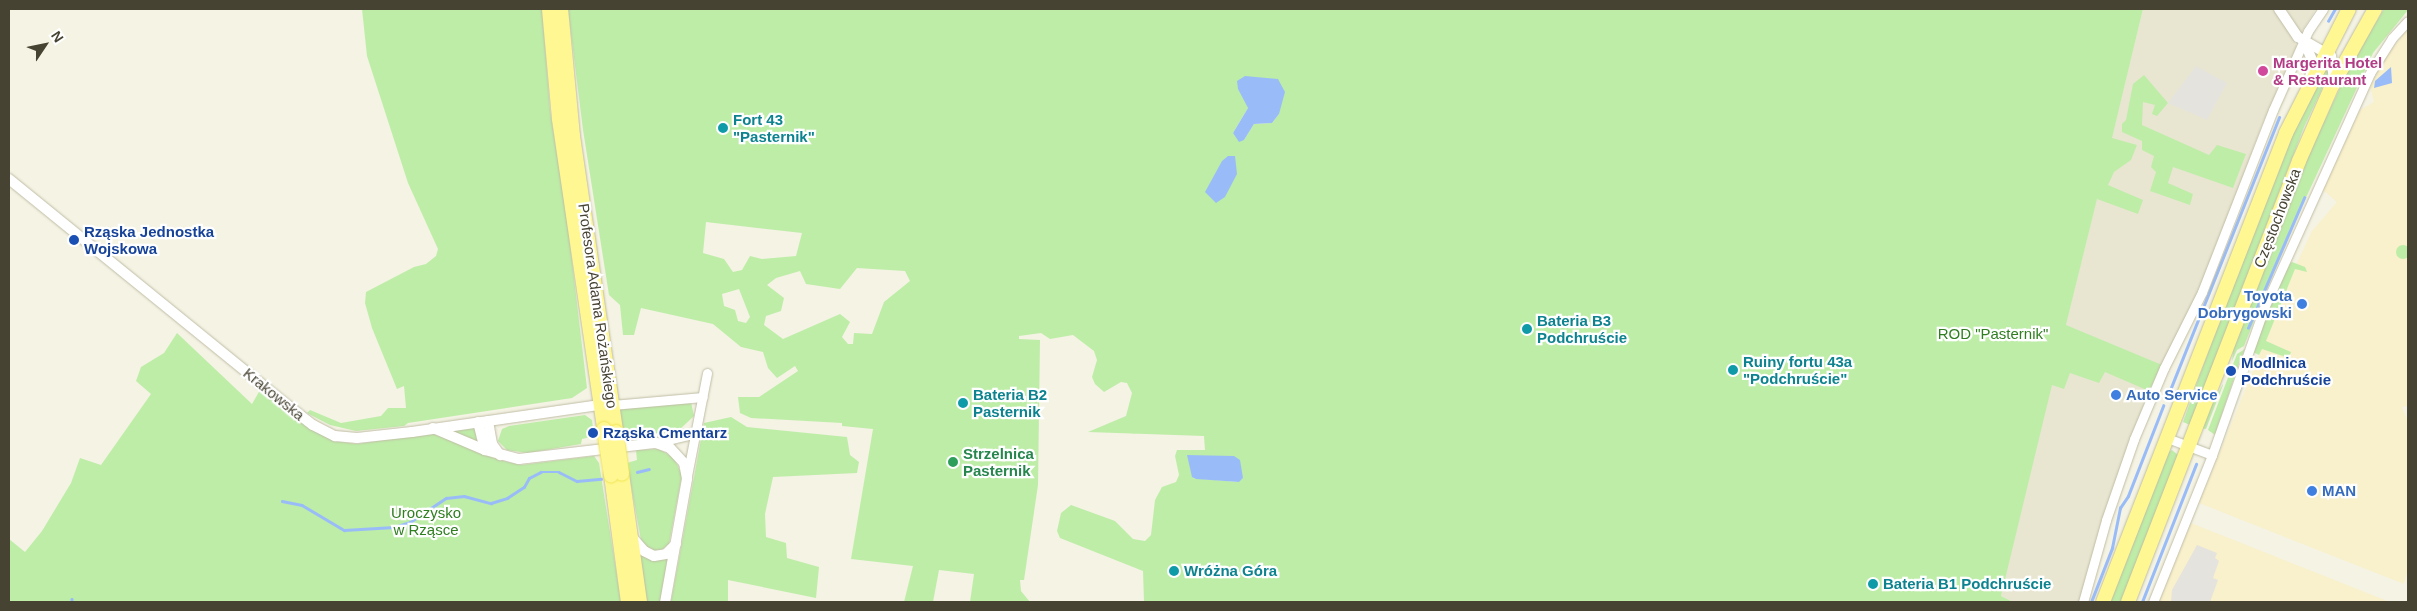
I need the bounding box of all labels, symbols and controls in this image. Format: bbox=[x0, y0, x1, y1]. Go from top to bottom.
north arrow bbox=[20, 20, 70, 70]
text: N bbox=[48, 28, 67, 45]
place label: Margerita Hotel & Restaurant bbox=[2273, 53, 2382, 88]
marker: Margerita Hotel & Restaurant bbox=[2257, 65, 2269, 77]
place label: Fort 43 "Pasternik" bbox=[733, 110, 815, 145]
marker: Fort 43 "Pasternik" bbox=[717, 122, 729, 134]
street label: Częstochowska bbox=[2250, 166, 2304, 270]
street label: Profesora Adama Rożańskiego bbox=[575, 202, 621, 410]
place label: Rząska Jednostka Wojskowa bbox=[84, 222, 214, 257]
marker: Rząska Jednostka Wojskowa bbox=[68, 234, 80, 246]
place label: Toyota Dobrygowski bbox=[2198, 286, 2292, 321]
marker: Toyota Dobrygowski bbox=[2296, 298, 2308, 310]
place label: Bateria B3 Podchruście bbox=[1537, 311, 1627, 346]
marker: Bateria B3 Podchruście bbox=[1521, 323, 1533, 335]
park label: ROD "Pasternik" bbox=[1938, 325, 2048, 343]
place label: Ruiny fortu 43a "Podchruście" bbox=[1743, 352, 1852, 387]
place label: Modlnica Podchruście bbox=[2241, 353, 2331, 388]
street label: Krakowska bbox=[240, 364, 308, 424]
marker: Ruiny fortu 43a "Podchruście" bbox=[1727, 364, 1739, 376]
marker: Modlnica Podchruście bbox=[2225, 365, 2237, 377]
place label: Bateria B2 Pasternik bbox=[973, 385, 1047, 420]
place label: Auto Service bbox=[2126, 386, 2218, 404]
marker: Auto Service bbox=[2110, 389, 2122, 401]
marker: Bateria B2 Pasternik bbox=[957, 397, 969, 409]
place label: Rząska Cmentarz bbox=[603, 424, 727, 442]
marker: Rząska Cmentarz bbox=[587, 427, 599, 439]
place label: Strzelnica Pasternik bbox=[963, 444, 1034, 479]
marker: Strzelnica Pasternik bbox=[947, 456, 959, 468]
place label: MAN bbox=[2322, 482, 2356, 500]
marker: MAN bbox=[2306, 485, 2318, 497]
park label: Uroczysko w Rząsce bbox=[391, 503, 461, 538]
place label: Wróżna Góra bbox=[1184, 562, 1277, 580]
marker: Wróżna Góra bbox=[1168, 565, 1180, 577]
place label: Bateria B1 Podchruście bbox=[1883, 575, 2051, 593]
marker: Bateria B1 Podchruście bbox=[1867, 578, 1879, 590]

